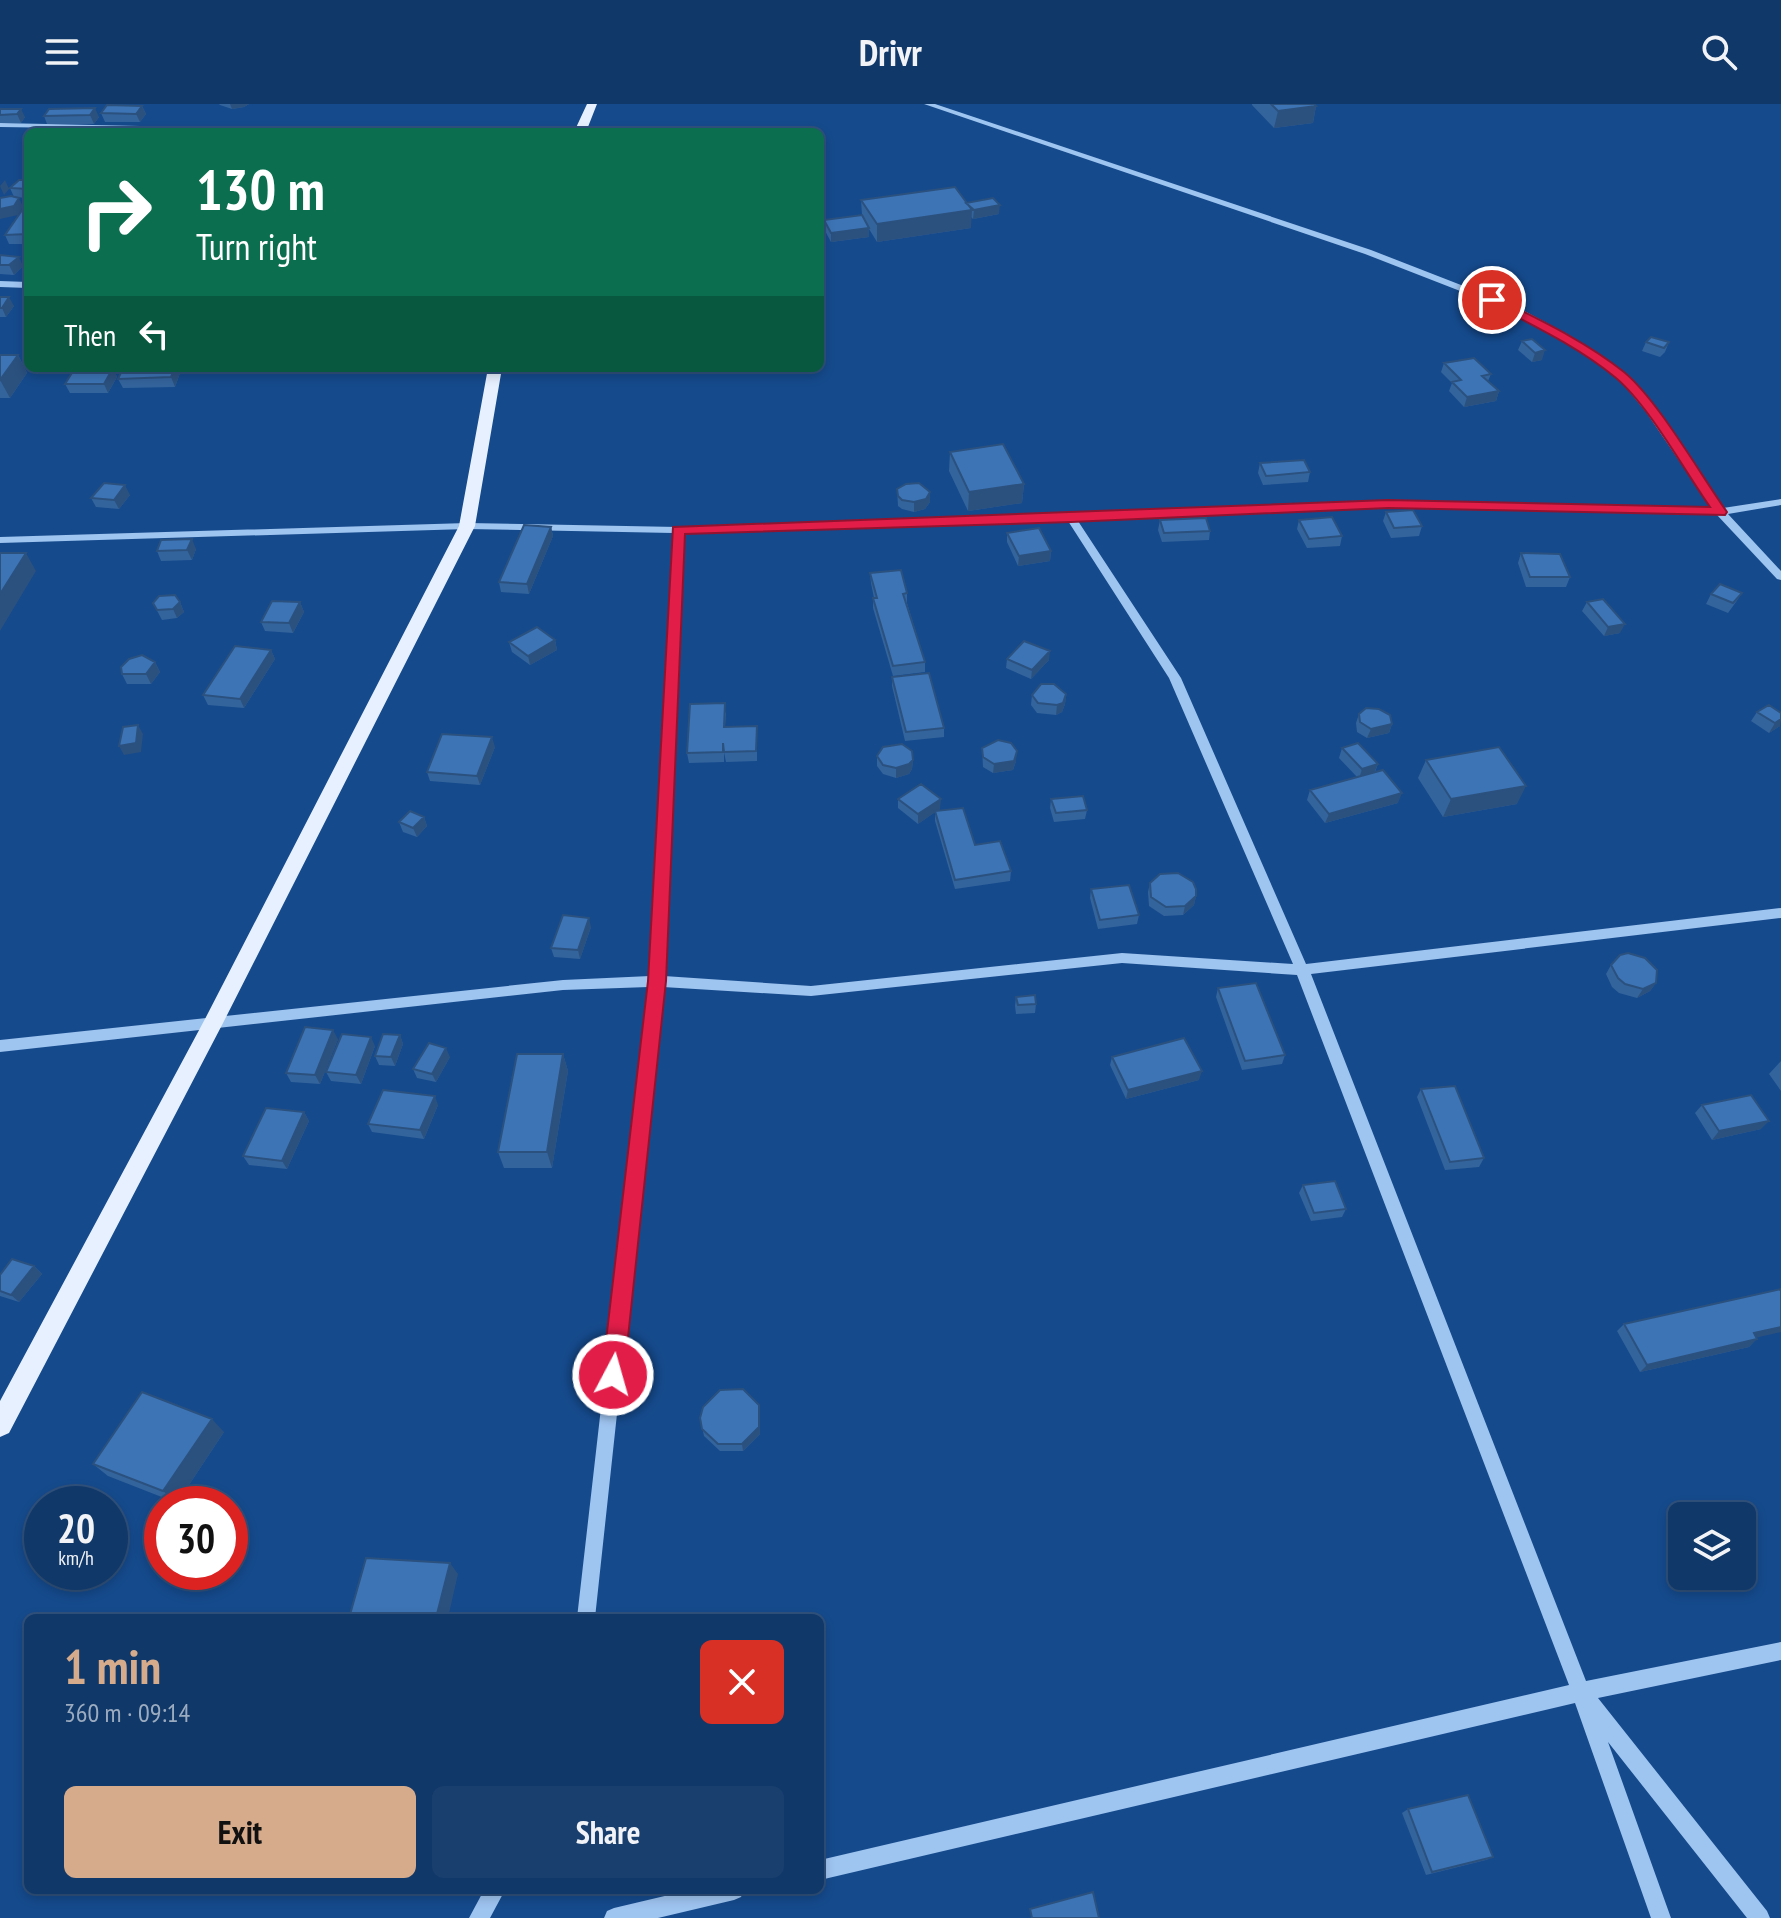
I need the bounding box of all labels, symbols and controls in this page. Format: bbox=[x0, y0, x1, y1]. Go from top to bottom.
text: Drivr bbox=[859, 29, 922, 76]
icon: menu bbox=[40, 30, 84, 74]
icon: search bbox=[1697, 30, 1741, 74]
text: 130 m bbox=[196, 153, 325, 225]
icon: right bbox=[64, 160, 168, 264]
text: Turn right bbox=[196, 223, 317, 270]
pin bbox=[1458, 266, 1526, 334]
icon: arrive bbox=[1470, 278, 1514, 322]
icon: left bbox=[132, 312, 176, 356]
text: Then bbox=[64, 315, 116, 354]
position arrow bbox=[571, 1333, 655, 1417]
speed limit sign: 30 bbox=[144, 1486, 248, 1590]
text: 20 bbox=[57, 1502, 95, 1554]
map controls bbox=[1668, 1502, 1756, 1590]
button: layers bbox=[1668, 1502, 1756, 1590]
text: km/h bbox=[58, 1545, 94, 1571]
text: 1 min bbox=[64, 1635, 161, 1697]
button: close bbox=[700, 1640, 784, 1724]
text: 360 m · 09:14 bbox=[64, 1696, 190, 1729]
button: Exit bbox=[64, 1786, 416, 1878]
button: Share bbox=[432, 1786, 784, 1878]

